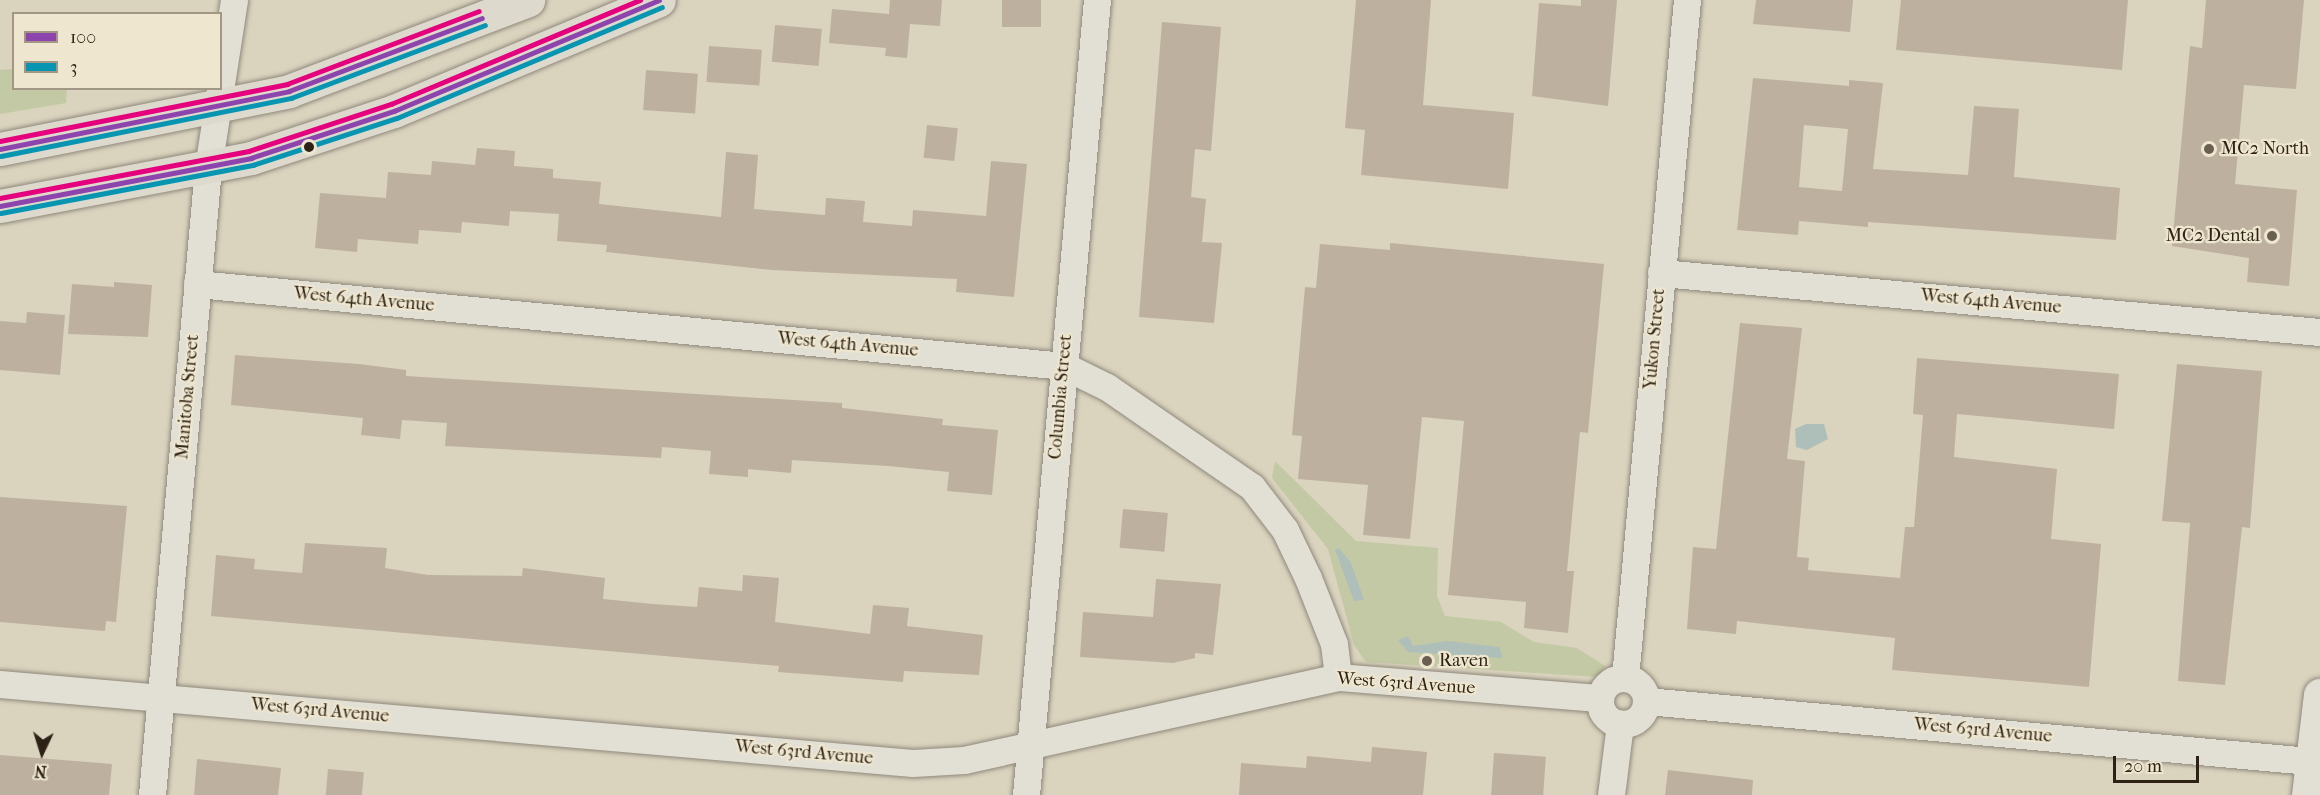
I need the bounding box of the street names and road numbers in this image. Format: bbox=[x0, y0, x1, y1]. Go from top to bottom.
street label: West 64th Avenue bbox=[293, 283, 435, 317]
street label: West 64th Avenue bbox=[1920, 285, 2062, 319]
street label: Yukon Street bbox=[1640, 288, 1670, 390]
street label: West 64th Avenue bbox=[777, 328, 919, 362]
street label: Manitoba Street bbox=[172, 334, 204, 460]
street label: Columbia Street bbox=[1045, 334, 1077, 460]
street label: West 63rd Avenue bbox=[1336, 668, 1476, 700]
street label: West 63rd Avenue bbox=[250, 694, 390, 728]
street label: West 63rd Avenue bbox=[1913, 714, 2053, 748]
street label: West 63rd Avenue bbox=[734, 736, 874, 770]

